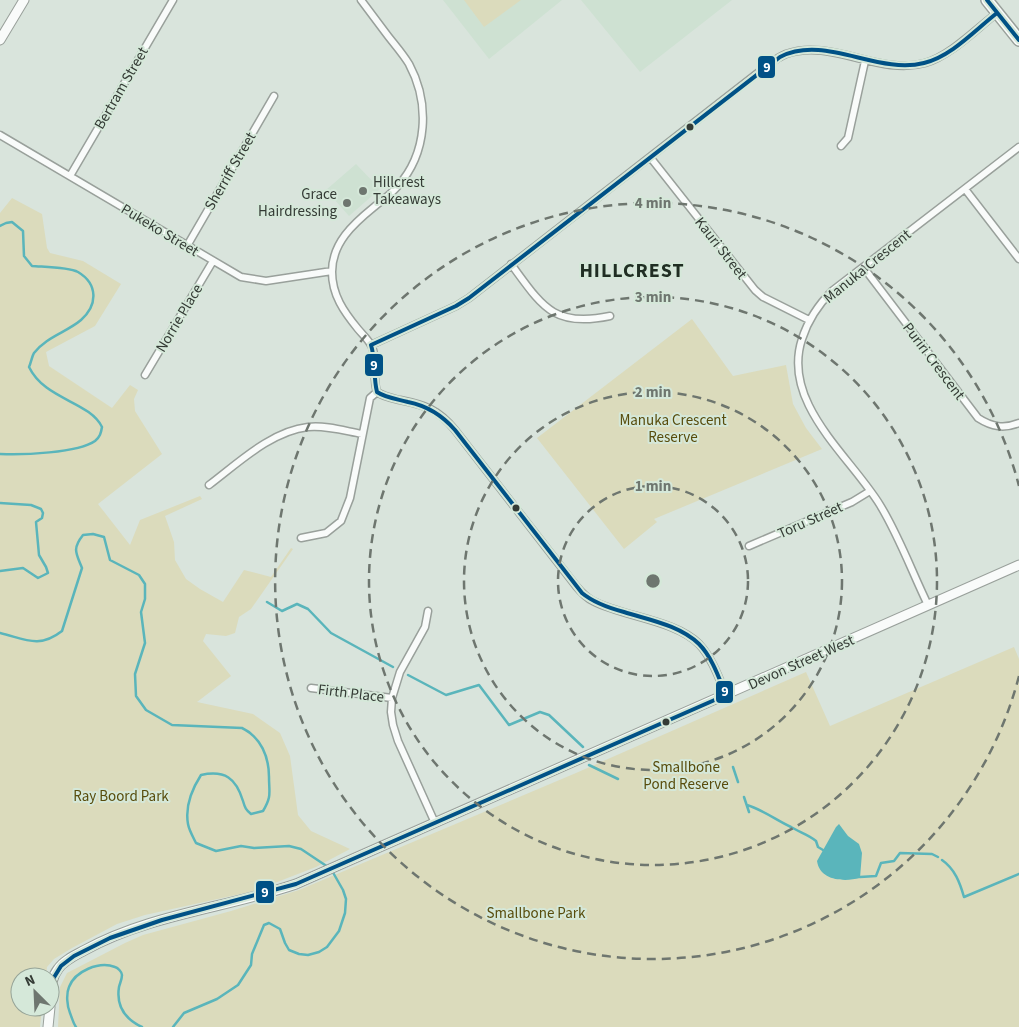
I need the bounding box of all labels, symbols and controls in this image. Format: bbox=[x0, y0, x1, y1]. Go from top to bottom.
street label: Bertram Street bbox=[89, 43, 154, 133]
line badge: 9 bbox=[757, 55, 776, 79]
text: 9 bbox=[763, 58, 771, 78]
unlabelled marker bbox=[685, 122, 695, 132]
street label: Sherriff Street bbox=[200, 128, 261, 214]
place label: Hillcrest Takeaways bbox=[373, 172, 441, 210]
place label: Grace Hairdressing bbox=[258, 184, 337, 222]
marker: Hillcrest Takeaways bbox=[357, 185, 369, 197]
text: 4 min bbox=[635, 193, 671, 214]
marker: Grace Hairdressing bbox=[341, 197, 353, 209]
street label: Pukeko Street bbox=[117, 199, 202, 262]
street label: Kauri Street bbox=[690, 213, 752, 284]
street label: Manuka Crescent bbox=[819, 224, 916, 308]
district label: HILLCREST bbox=[579, 257, 685, 285]
street label: Norrie Place bbox=[151, 280, 208, 356]
text: 3 min bbox=[635, 287, 671, 308]
street label: Puriri Crescent bbox=[898, 318, 970, 404]
line badge: 9 bbox=[364, 353, 384, 377]
text: 9 bbox=[370, 356, 378, 376]
text: 2 min bbox=[635, 382, 671, 403]
park label: Manuka Crescent Reserve bbox=[619, 410, 727, 448]
text: 1 min bbox=[635, 476, 671, 497]
street label: Toru Street bbox=[774, 497, 846, 544]
unlabelled marker bbox=[511, 503, 521, 513]
centre of rings bbox=[644, 572, 662, 590]
street label: Devon Street West bbox=[745, 630, 858, 695]
street label: Firth Place bbox=[317, 679, 385, 708]
line badge: 9 bbox=[715, 680, 734, 704]
text: 9 bbox=[721, 682, 729, 702]
unlabelled marker bbox=[661, 717, 671, 727]
park label: Smallbone Pond Reserve bbox=[643, 757, 729, 795]
park label: Ray Boord Park bbox=[73, 786, 169, 807]
line badge: 9 bbox=[255, 880, 275, 904]
text: 9 bbox=[261, 883, 269, 903]
park label: Smallbone Park bbox=[487, 903, 586, 924]
north arrow bbox=[10, 967, 60, 1017]
text: N bbox=[22, 970, 38, 992]

